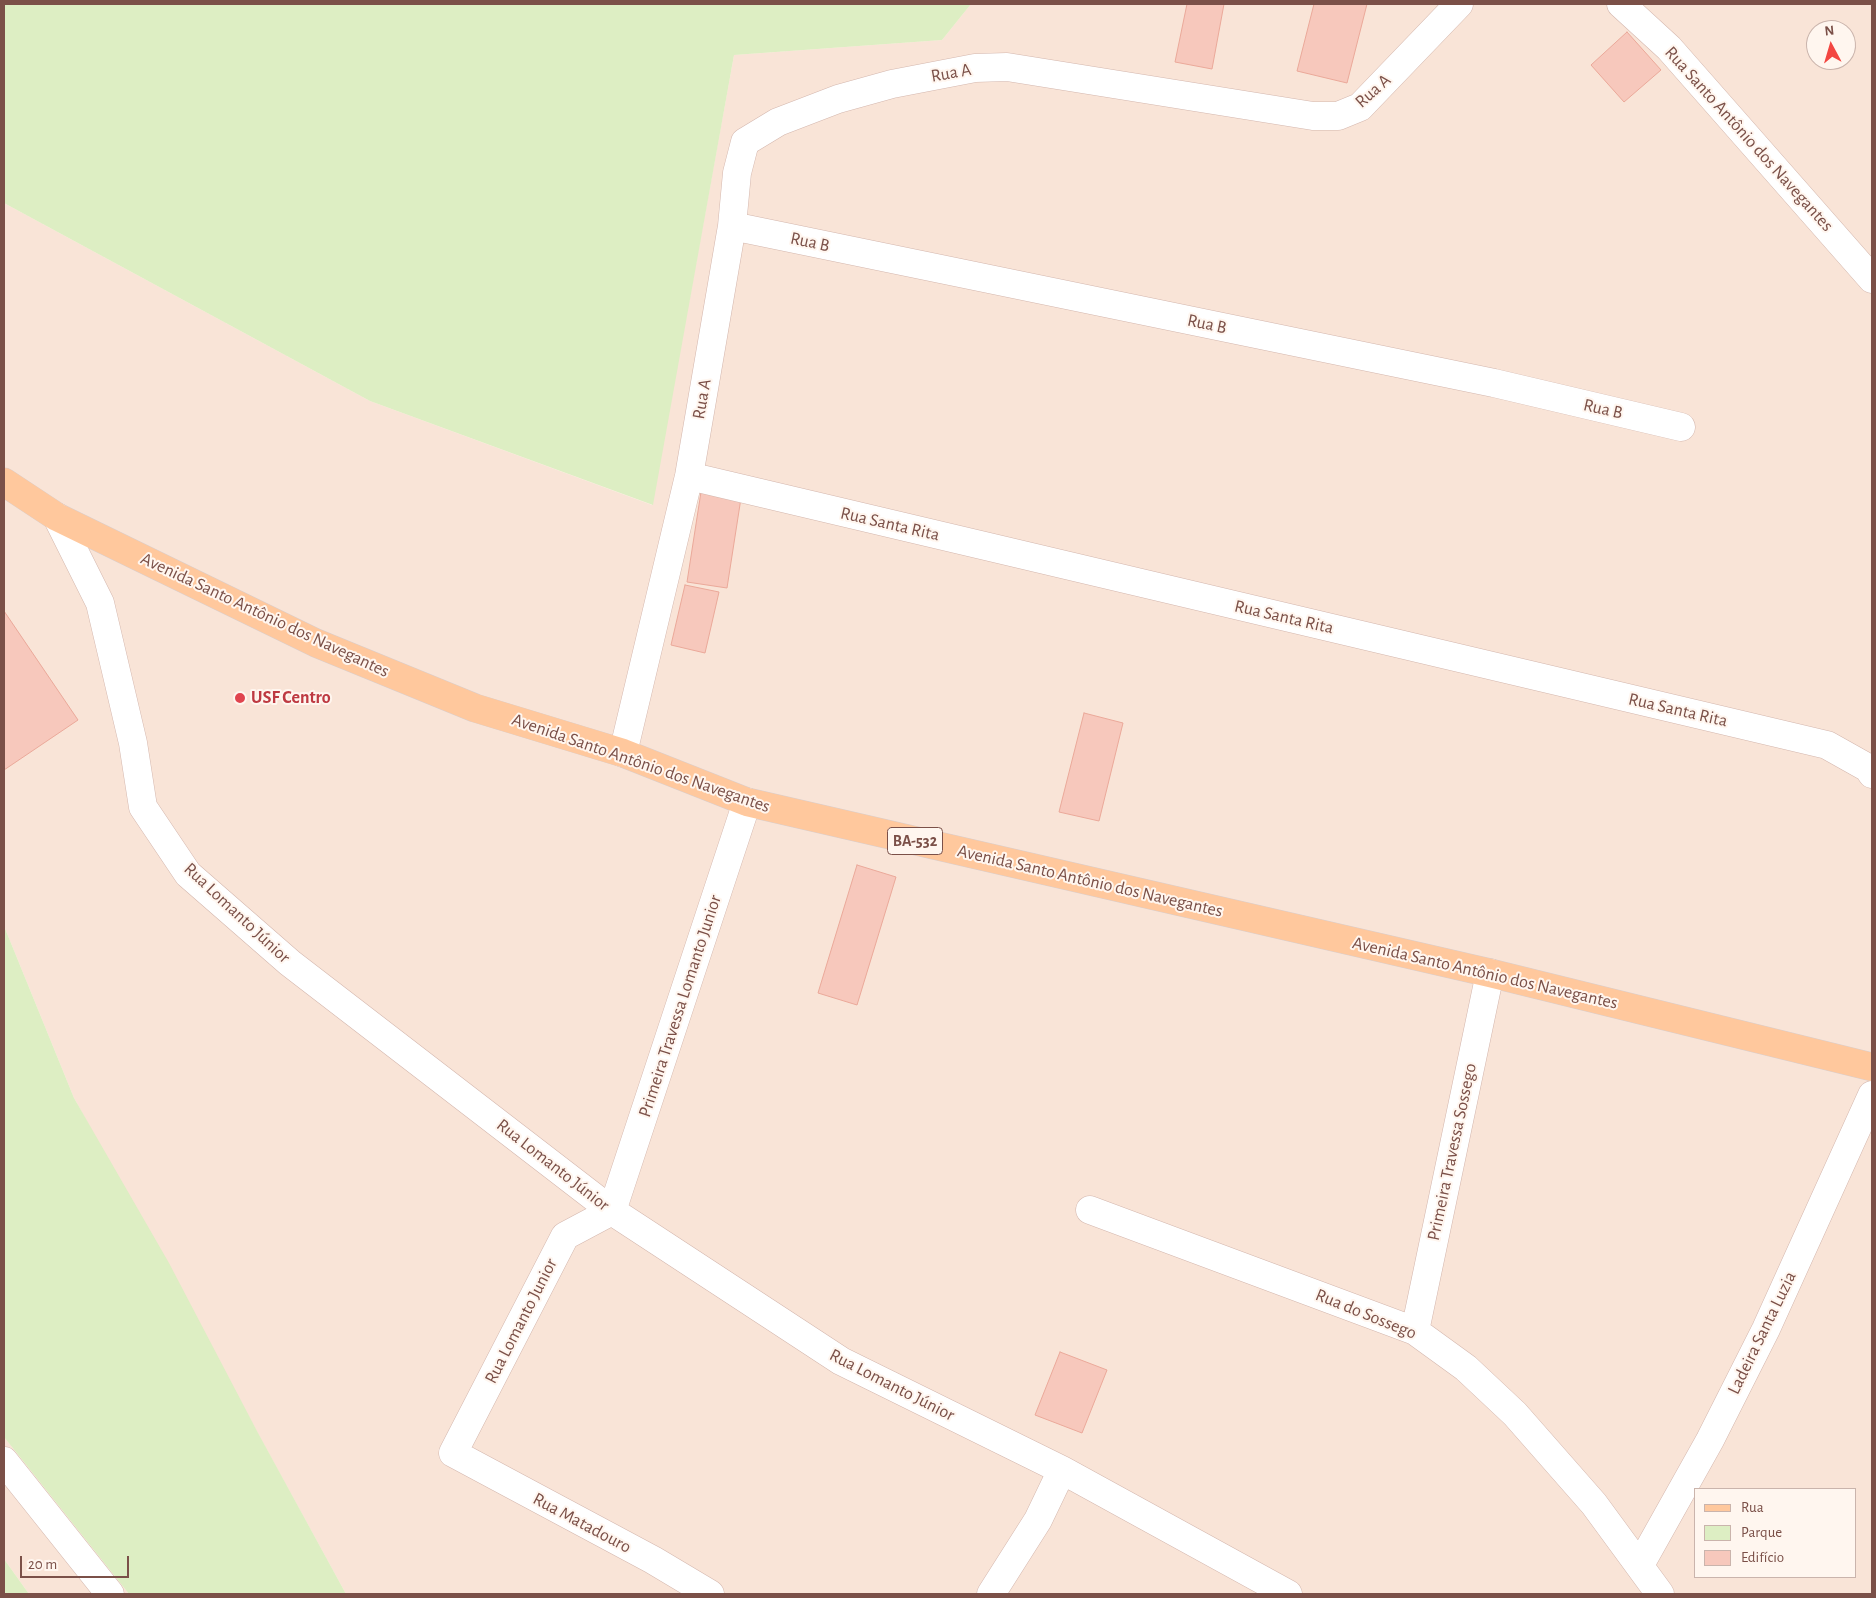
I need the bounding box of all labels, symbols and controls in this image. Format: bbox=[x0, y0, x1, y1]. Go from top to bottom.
north arrow bbox=[1806, 20, 1856, 70]
text: N bbox=[1824, 24, 1835, 39]
street label: Rua Santo Antônio dos Navegantes bbox=[1660, 42, 1838, 236]
street label: Rua A bbox=[929, 59, 973, 87]
street label: Rua A bbox=[1351, 69, 1395, 113]
street label: Rua B bbox=[788, 227, 832, 257]
street label: Rua B bbox=[1185, 309, 1229, 339]
street label: Rua A bbox=[688, 377, 716, 421]
street label: Rua B bbox=[1581, 394, 1625, 424]
street label: Rua Santa Rita bbox=[838, 502, 942, 546]
street label: Avenida Santo Antônio dos Navegantes bbox=[137, 548, 393, 682]
street label: Rua Santa Rita bbox=[1232, 595, 1336, 639]
place label: USF Centro bbox=[251, 687, 331, 709]
street label: Rua Santa Rita bbox=[1626, 688, 1730, 732]
marker: USF Centro bbox=[233, 691, 247, 705]
street label: Avenida Santo Antônio dos Navegantes bbox=[509, 709, 773, 817]
road number: BA-532 bbox=[888, 828, 942, 854]
street label: Avenida Santo Antônio dos Navegantes bbox=[955, 840, 1225, 922]
street label: Rua Lomanto Júnior bbox=[179, 858, 295, 968]
street label: Primeira Travessa Lomanto Junior bbox=[634, 892, 726, 1120]
street label: Avenida Santo Antônio dos Navegantes bbox=[1350, 932, 1620, 1014]
street label: Primeira Travessa Sossego bbox=[1423, 1061, 1481, 1243]
street label: Rua Lomanto Júnior bbox=[492, 1114, 614, 1216]
street label: Rua Lomanto Junior bbox=[480, 1255, 562, 1387]
street label: Ladeira Santa Luzia bbox=[1723, 1268, 1801, 1398]
street label: Rua do Sossego bbox=[1312, 1284, 1420, 1344]
street label: Rua Lomanto Júnior bbox=[826, 1344, 958, 1426]
street label: Rua Matadouro bbox=[529, 1488, 635, 1558]
legend bbox=[1694, 1488, 1856, 1578]
text: Rua bbox=[1741, 1500, 1764, 1515]
text: Parque bbox=[1741, 1525, 1782, 1540]
scale bar bbox=[22, 1546, 131, 1578]
text: Edifício bbox=[1741, 1550, 1784, 1565]
text: 20 m bbox=[28, 1557, 57, 1572]

